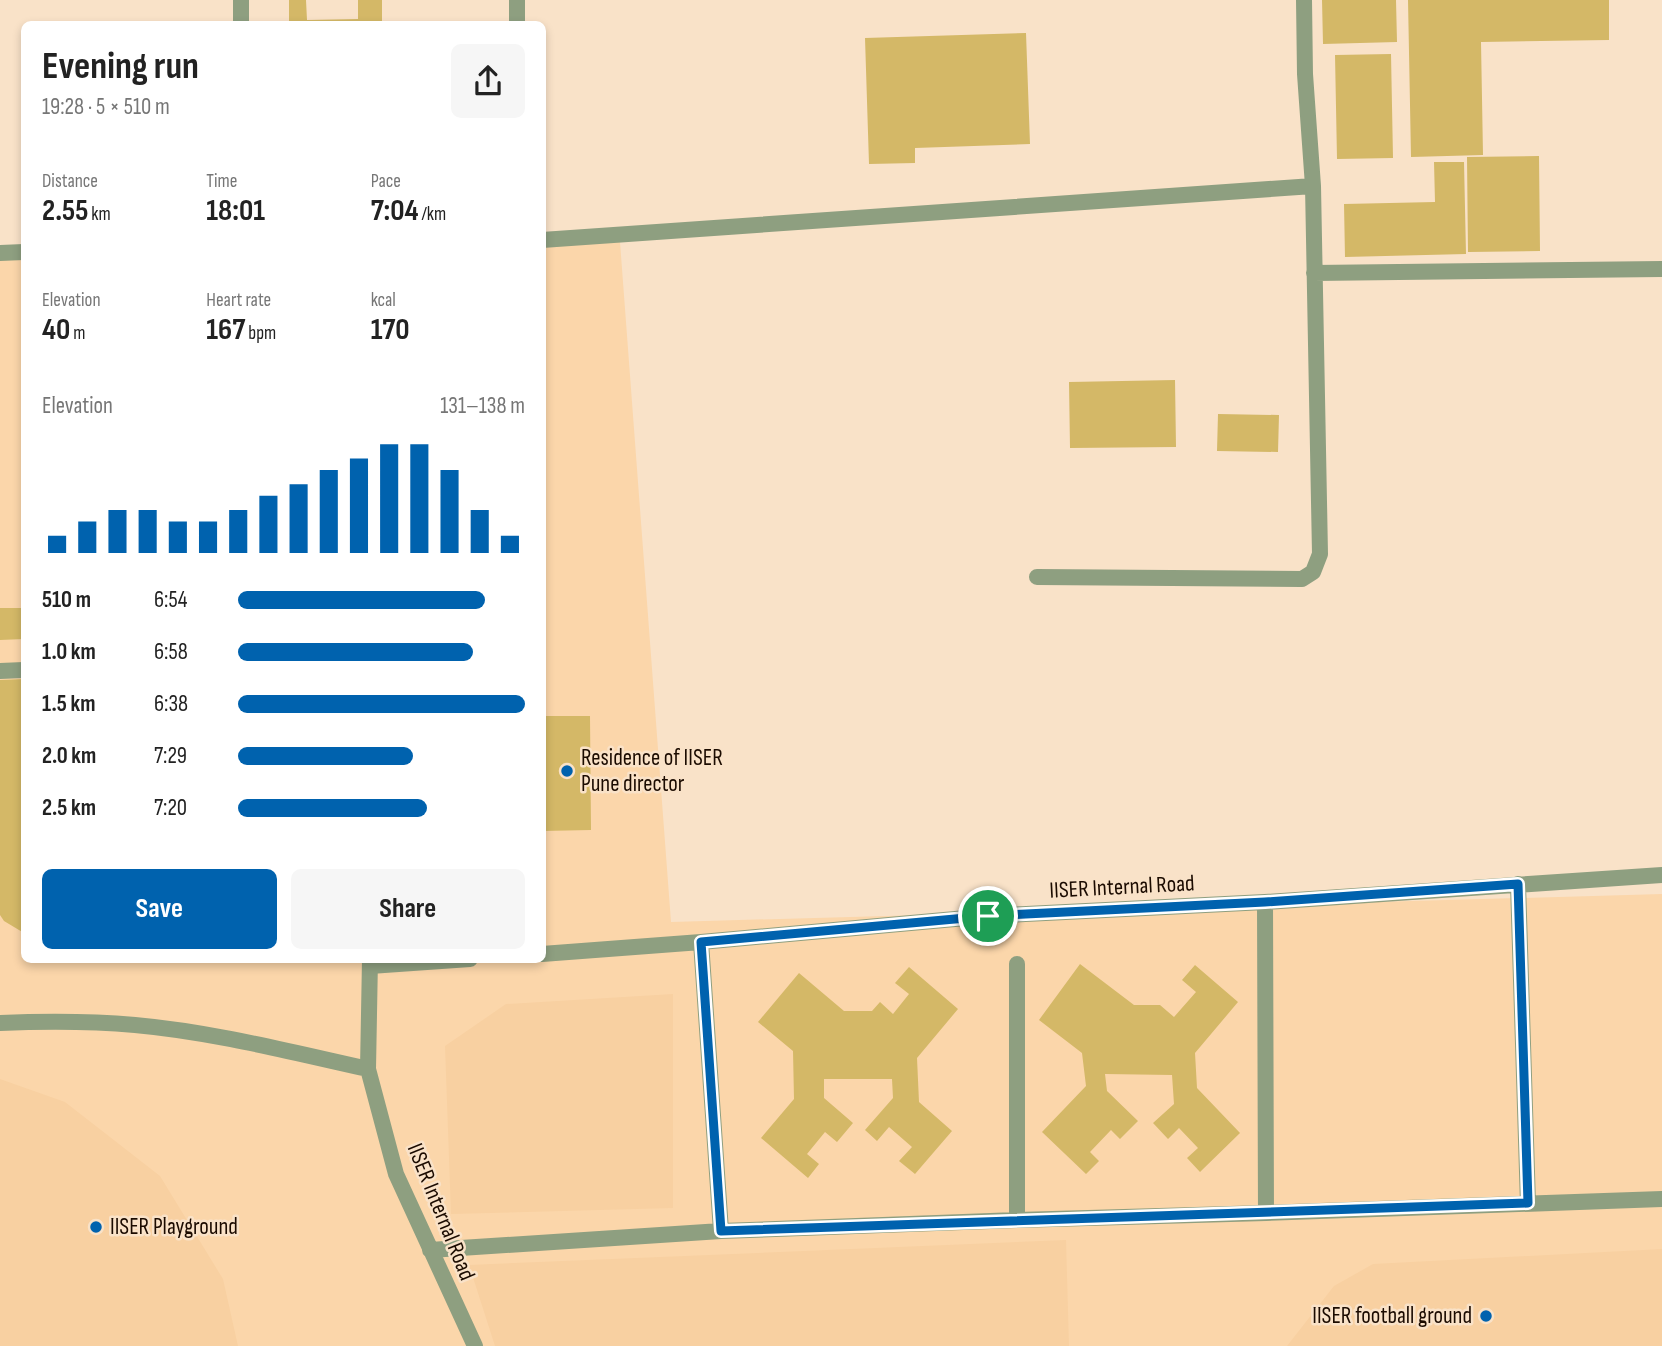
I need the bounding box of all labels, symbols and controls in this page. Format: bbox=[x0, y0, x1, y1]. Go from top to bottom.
text: Evening run bbox=[42, 44, 199, 89]
button: share bbox=[451, 44, 525, 118]
text: 19:28 · 5 × 510 m bbox=[42, 93, 170, 121]
text: Distance bbox=[42, 170, 98, 193]
text: Time bbox=[206, 170, 237, 193]
text: Pace bbox=[371, 170, 401, 193]
text: 2.55 bbox=[42, 193, 88, 229]
text: 18:01 bbox=[206, 193, 265, 229]
text: 7:04 bbox=[371, 193, 419, 229]
text: km bbox=[88, 203, 111, 226]
text: /km bbox=[419, 203, 446, 226]
text: Elevation bbox=[42, 289, 101, 312]
text: Heart rate bbox=[206, 289, 271, 312]
text: kcal bbox=[371, 289, 396, 312]
text: 40 bbox=[42, 312, 70, 348]
text: 167 bbox=[206, 312, 245, 348]
text: 170 bbox=[371, 312, 409, 348]
text: m bbox=[70, 322, 85, 345]
text: bpm bbox=[245, 322, 276, 345]
text: Elevation bbox=[42, 392, 113, 420]
text: 131–138 m bbox=[440, 392, 525, 420]
text: 510 m bbox=[42, 586, 91, 614]
text: 6:54 bbox=[154, 586, 187, 614]
text: 1.0 km bbox=[42, 638, 96, 666]
text: 6:58 bbox=[154, 638, 188, 666]
text: 1.5 km bbox=[42, 690, 95, 718]
text: 6:38 bbox=[154, 690, 188, 718]
text: 2.0 km bbox=[42, 742, 96, 770]
text: 7:29 bbox=[154, 742, 187, 770]
place label: Residence of IISER Pune director bbox=[581, 744, 723, 798]
marker: Residence of IISER Pune director bbox=[559, 763, 575, 779]
text: 2.5 km bbox=[42, 794, 96, 822]
text: 7:20 bbox=[154, 794, 187, 822]
button: Save bbox=[42, 869, 277, 949]
button: Share bbox=[291, 869, 525, 949]
street label: IISER Internal Road bbox=[1049, 869, 1195, 905]
pin bbox=[958, 886, 1018, 946]
icon: arrive bbox=[969, 897, 1007, 935]
street label: IISER Internal Road bbox=[401, 1139, 481, 1285]
place label: IISER Playground bbox=[110, 1213, 238, 1241]
marker: IISER Playground bbox=[88, 1219, 104, 1235]
place label: IISER football ground bbox=[1312, 1302, 1472, 1330]
marker: IISER football ground bbox=[1478, 1308, 1494, 1324]

